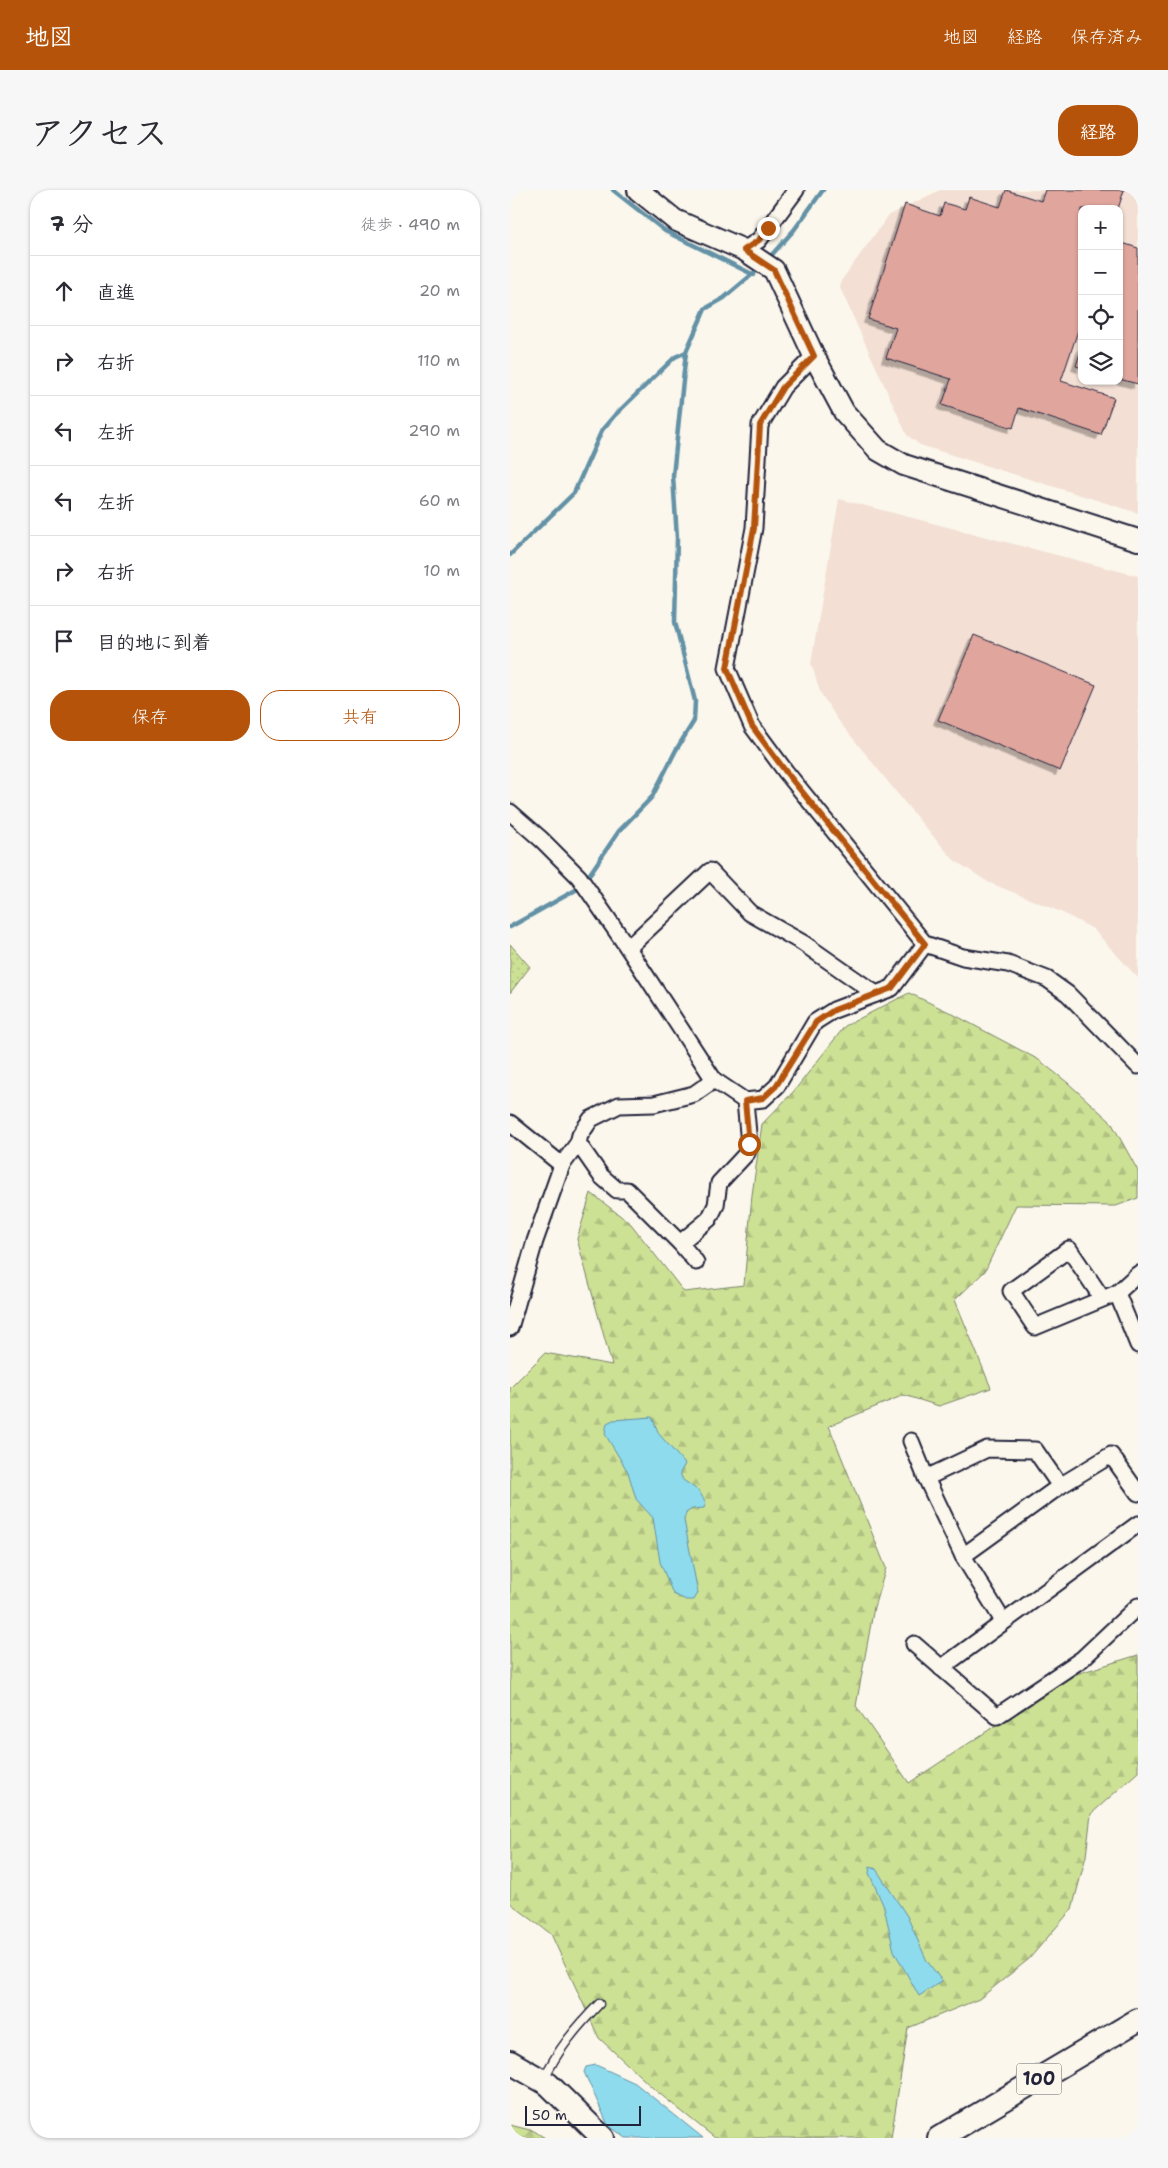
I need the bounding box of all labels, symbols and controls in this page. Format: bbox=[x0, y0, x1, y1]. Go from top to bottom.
text: 地図 bbox=[25, 21, 73, 53]
text: 地図 bbox=[943, 25, 979, 49]
text: 経路 bbox=[1007, 25, 1043, 49]
text: 保存済み bbox=[1071, 25, 1143, 49]
button: 経路 bbox=[1058, 105, 1138, 156]
text: アクセス bbox=[30, 109, 168, 156]
map controls bbox=[1078, 205, 1123, 385]
button: + bbox=[1078, 205, 1123, 250]
text: 7 分 bbox=[50, 210, 93, 238]
text: 徒歩 · 490 m bbox=[361, 214, 460, 235]
route end bbox=[757, 217, 780, 240]
button: − bbox=[1078, 250, 1123, 295]
icon: ahead bbox=[50, 277, 78, 305]
text: 直進 bbox=[97, 280, 135, 305]
text: 20 m bbox=[419, 280, 460, 301]
button: locate bbox=[1078, 295, 1123, 340]
button: layers bbox=[1078, 340, 1123, 385]
icon: right bbox=[50, 347, 78, 375]
text: 右折 bbox=[97, 350, 135, 375]
text: 110 m bbox=[417, 350, 460, 371]
icon: left bbox=[50, 417, 78, 445]
text: 左折 bbox=[97, 420, 135, 445]
text: 290 m bbox=[408, 420, 460, 441]
icon: left bbox=[50, 487, 78, 515]
text: 左折 bbox=[97, 490, 135, 515]
text: 60 m bbox=[419, 490, 460, 511]
icon: right bbox=[50, 557, 78, 585]
text: 右折 bbox=[97, 560, 135, 585]
text: 10 m bbox=[423, 560, 460, 581]
icon: arrive bbox=[50, 627, 78, 655]
text: 目的地に到着 bbox=[97, 630, 211, 655]
button: 保存 bbox=[50, 690, 250, 741]
button: 共有 bbox=[260, 690, 460, 741]
route start bbox=[738, 1133, 761, 1156]
road number: 100 bbox=[1016, 2064, 1062, 2095]
scale bar bbox=[525, 2103, 641, 2126]
text: 50 m bbox=[532, 2106, 567, 2124]

